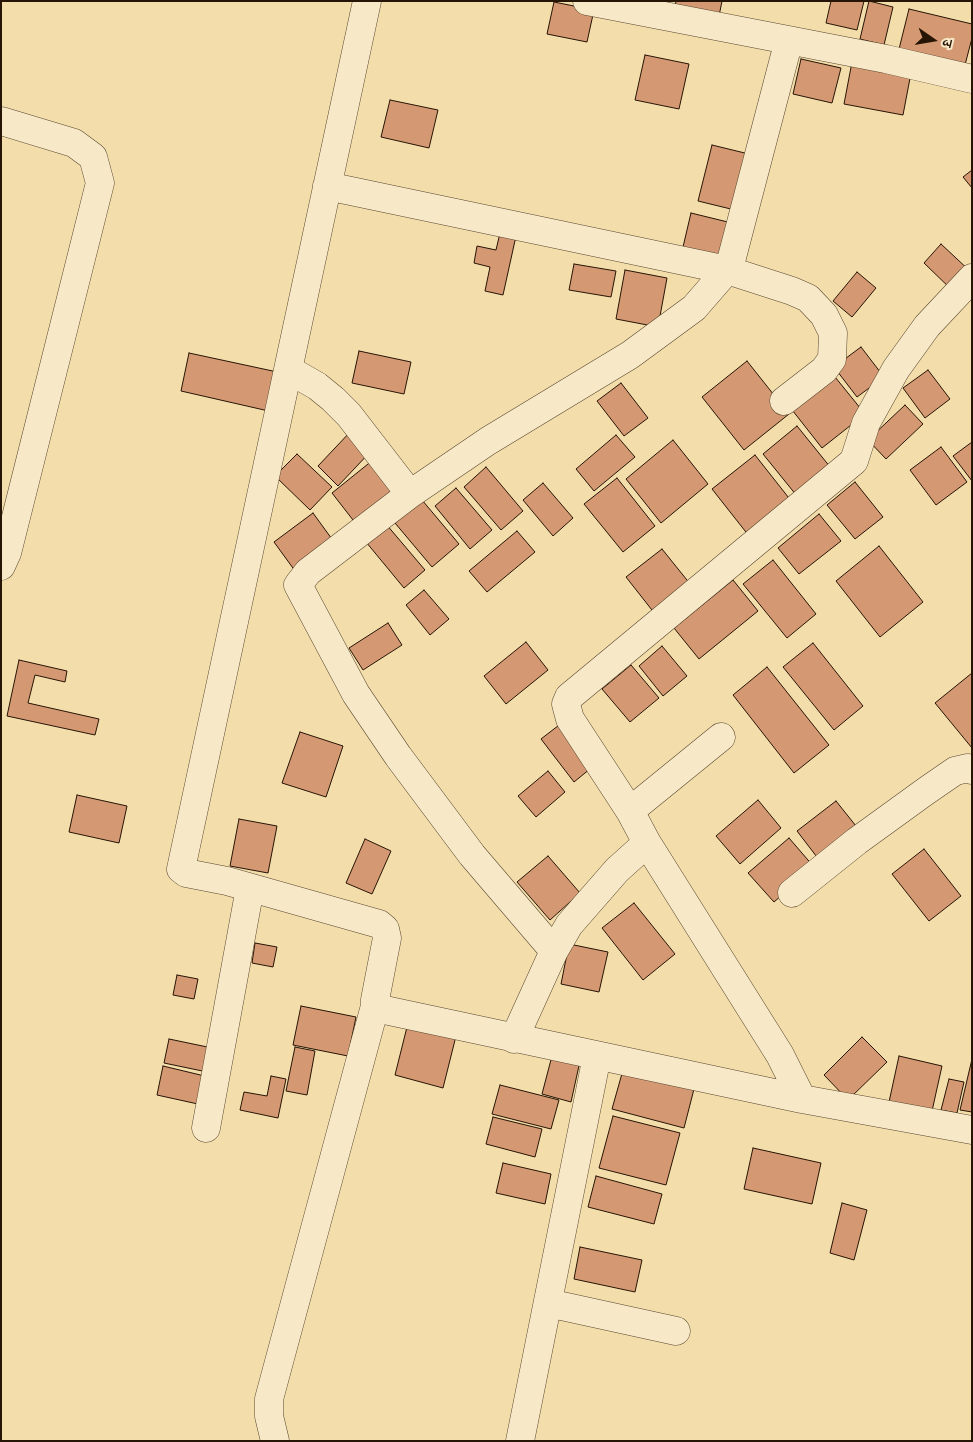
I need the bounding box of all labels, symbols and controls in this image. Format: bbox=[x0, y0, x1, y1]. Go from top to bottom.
north arrow bbox=[908, 15, 958, 65]
text: उ bbox=[938, 38, 957, 49]

